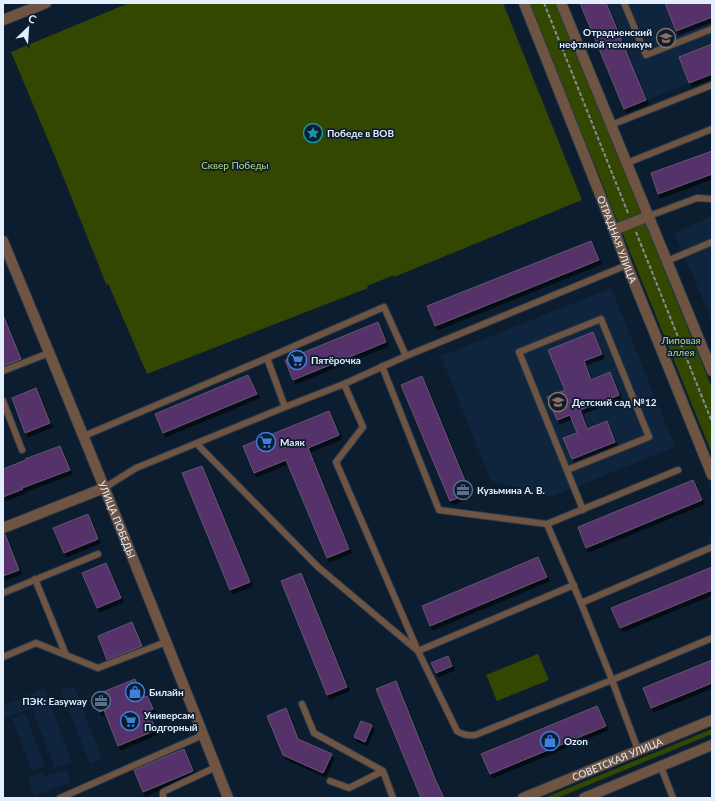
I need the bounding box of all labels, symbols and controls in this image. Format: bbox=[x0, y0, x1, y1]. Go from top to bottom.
north arrow bbox=[8, 8, 48, 48]
text: С bbox=[26, 11, 39, 26]
place label: Отрадненский нефтяной техникум bbox=[559, 26, 652, 50]
school or university icon: Отрадненский нефтяной техникум bbox=[655, 27, 677, 49]
place icon: Победе в ВОВ bbox=[302, 122, 324, 144]
place label: Победе в ВОВ bbox=[327, 127, 394, 139]
park label: Сквер Победы bbox=[201, 159, 269, 171]
street label: ОТРАДНАЯ УЛИЦА bbox=[595, 194, 640, 285]
park label: Липовая аллея bbox=[660, 334, 701, 358]
supermarket icon: Пятёрочка bbox=[286, 349, 308, 371]
place label: Пятёрочка bbox=[311, 354, 361, 366]
school or university icon: Детский сад №12 bbox=[547, 391, 569, 413]
place label: Детский сад №12 bbox=[572, 396, 657, 408]
supermarket icon: Маяк bbox=[255, 431, 277, 453]
place label: Маяк bbox=[280, 436, 305, 448]
street label: УЛИЦА ПОБЕДЫ bbox=[96, 479, 138, 560]
office icon: Кузьмина А. В. bbox=[452, 479, 474, 501]
place label: Кузьмина А. В. bbox=[477, 484, 545, 496]
shop icon: Билайн bbox=[124, 681, 146, 703]
place label: Билайн bbox=[149, 686, 184, 698]
office icon: ПЭК: Easyway bbox=[90, 690, 112, 712]
place label: ПЭК: Easyway bbox=[22, 695, 88, 707]
place label: Универсам Подгорный bbox=[143, 709, 198, 733]
supermarket icon: Универсам Подгорный bbox=[119, 710, 141, 732]
shop icon: Ozon bbox=[539, 730, 561, 752]
place label: Ozon bbox=[564, 735, 588, 747]
street label: СОВЕТСКАЯ УЛИЦА bbox=[570, 735, 665, 783]

